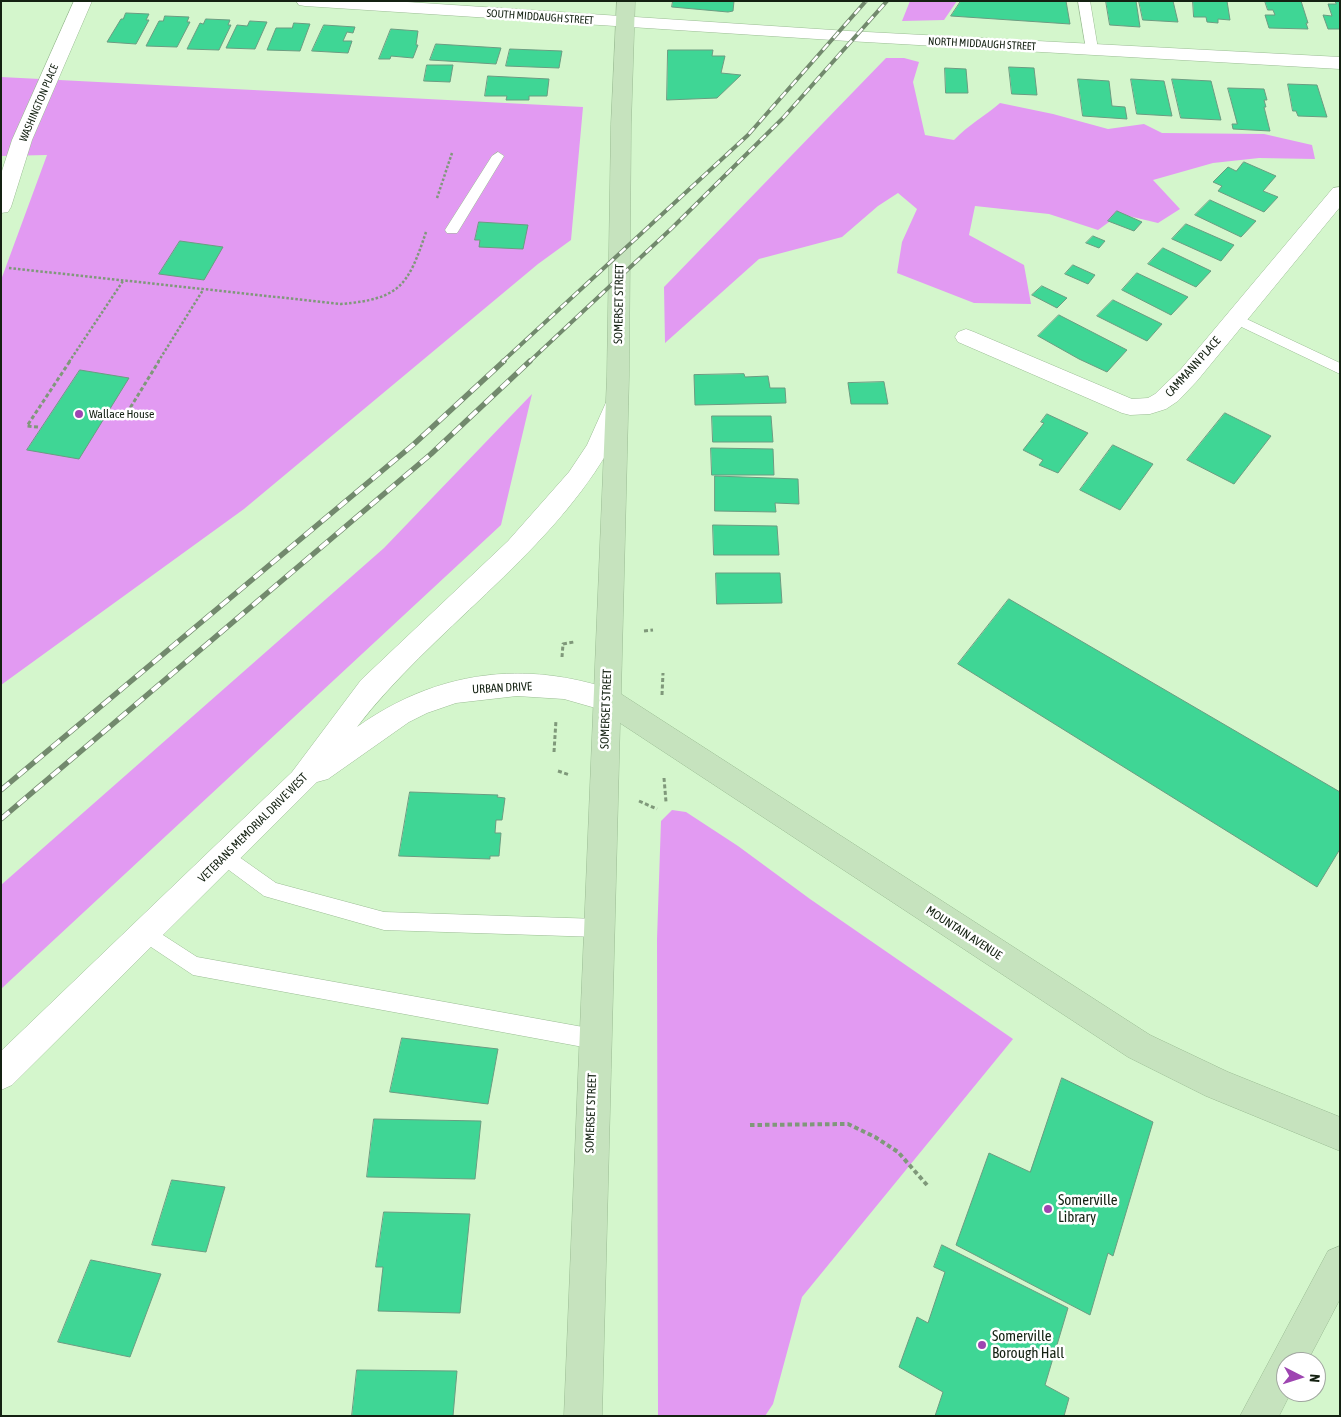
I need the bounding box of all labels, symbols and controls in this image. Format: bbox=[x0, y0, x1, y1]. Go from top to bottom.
street label: SOUTH MIDDAUGH STREET bbox=[486, 7, 594, 27]
street label: NORTH MIDDAUGH STREET bbox=[928, 35, 1036, 53]
street label: WASHINGTON PLACE bbox=[17, 62, 61, 144]
street label: SOMERSET STREET bbox=[611, 264, 627, 344]
street label: CAMMANN PLACE bbox=[1162, 334, 1224, 400]
place label: Wallace House bbox=[89, 407, 154, 421]
marker: Wallace House bbox=[73, 408, 85, 420]
street label: SOMERSET STREET bbox=[597, 669, 615, 749]
street label: URBAN DRIVE bbox=[472, 679, 532, 697]
street label: VETERANS MEMORIAL DRIVE WEST bbox=[195, 770, 311, 886]
street label: MOUNTAIN AVENUE bbox=[923, 903, 1005, 963]
street label: SOMERSET STREET bbox=[582, 1073, 600, 1153]
place label: Somerville Library bbox=[1058, 1191, 1118, 1226]
marker: Somerville Library bbox=[1042, 1203, 1054, 1215]
place label: Somerville Borough Hall bbox=[992, 1327, 1064, 1362]
marker: Somerville Borough Hall bbox=[976, 1339, 988, 1351]
north arrow bbox=[1276, 1352, 1326, 1402]
text: N bbox=[1307, 1373, 1323, 1383]

